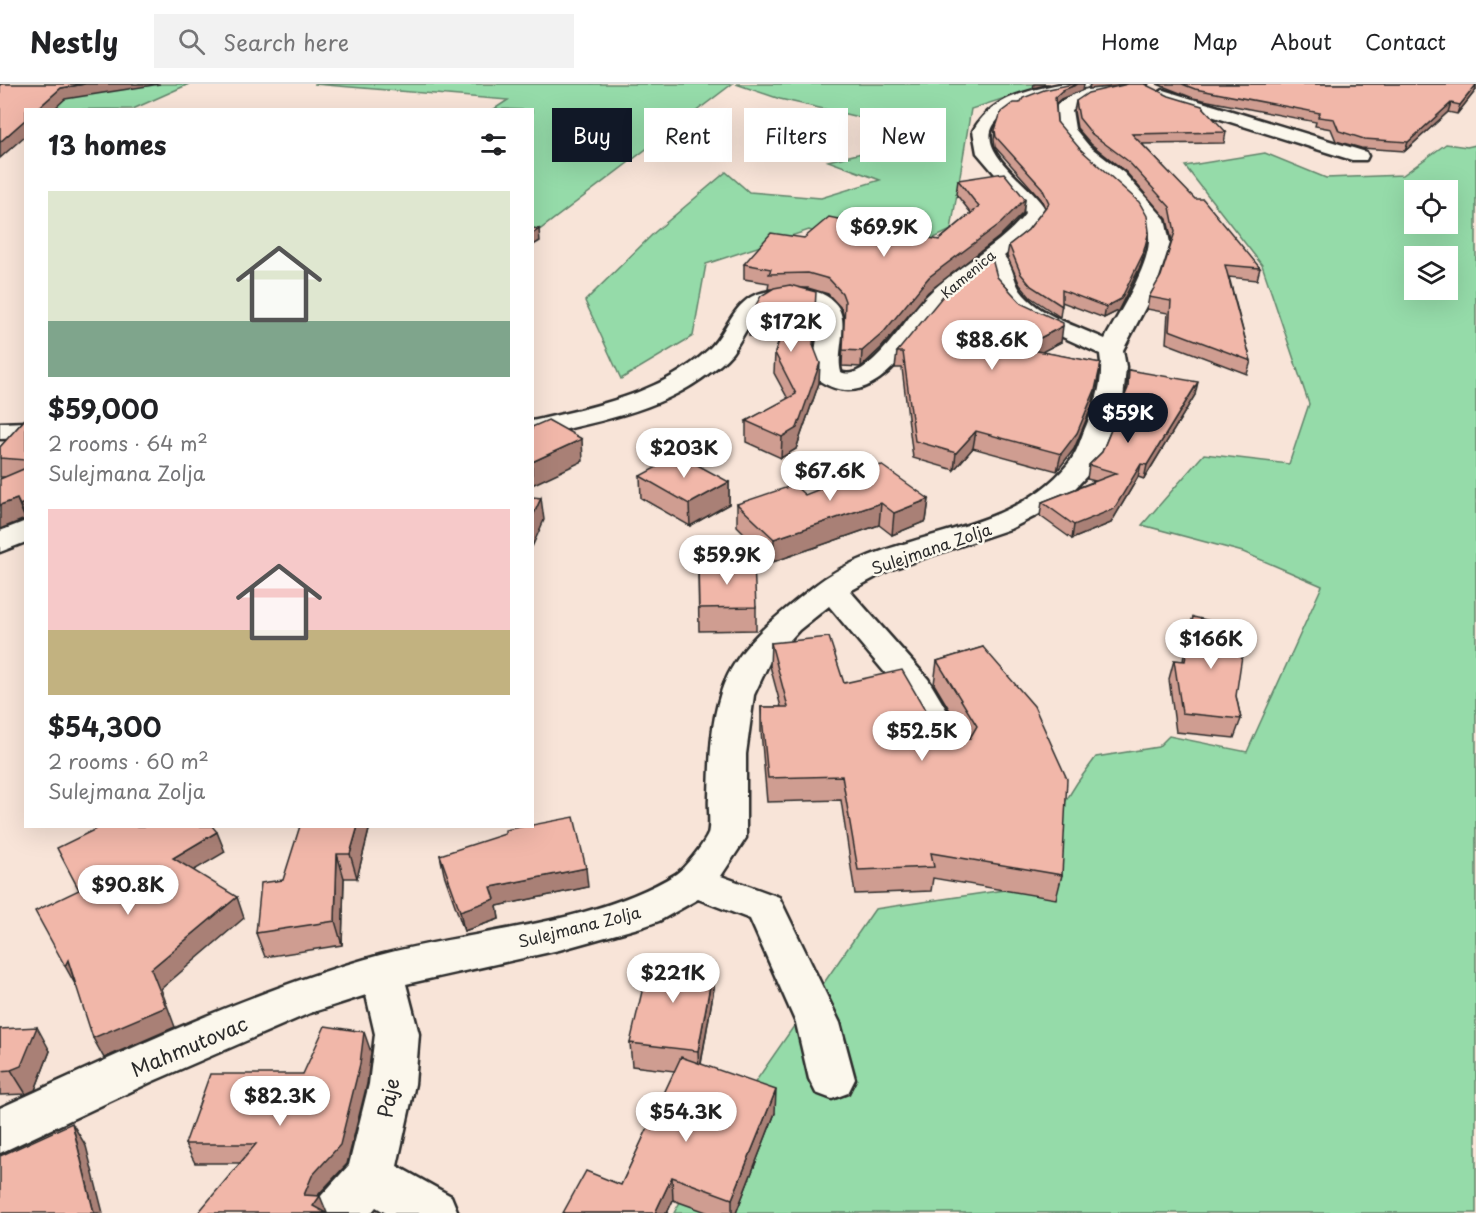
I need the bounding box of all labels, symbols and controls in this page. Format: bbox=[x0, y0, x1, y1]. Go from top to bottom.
search box bbox=[154, 14, 574, 68]
text: Nestly bbox=[30, 20, 118, 63]
icon: search bbox=[175, 25, 208, 58]
text: Search here bbox=[223, 25, 349, 58]
text: Home bbox=[1101, 25, 1160, 57]
text: Map bbox=[1193, 25, 1238, 57]
text: About bbox=[1271, 25, 1332, 57]
text: Contact bbox=[1365, 25, 1446, 57]
chip: Buy bbox=[552, 108, 632, 162]
chip: Rent bbox=[644, 108, 732, 162]
chip: Filters bbox=[744, 108, 848, 162]
chip: New bbox=[860, 108, 946, 162]
text: 13 homes bbox=[48, 125, 166, 164]
icon: filters bbox=[477, 128, 510, 161]
map controls bbox=[1404, 180, 1458, 300]
button: locate bbox=[1404, 180, 1458, 234]
pin: $69.9K bbox=[835, 207, 933, 258]
text: $69.9K bbox=[850, 211, 918, 241]
icon: home bbox=[225, 230, 333, 338]
street label: Kamenica bbox=[936, 245, 1000, 303]
button: layers bbox=[1404, 246, 1458, 300]
pin: $172K bbox=[749, 302, 833, 353]
text: $172K bbox=[760, 306, 822, 336]
pin: $88.6K bbox=[943, 320, 1041, 371]
text: $88.6K bbox=[956, 324, 1028, 354]
text: $59,000 bbox=[48, 389, 159, 428]
pin: $59K bbox=[1092, 393, 1164, 444]
text: $59K bbox=[1102, 397, 1154, 427]
text: 2 rooms · 64 m² bbox=[48, 428, 208, 458]
pin: $203K bbox=[642, 428, 726, 479]
text: $203K bbox=[650, 432, 718, 462]
pin: $67.6K bbox=[781, 451, 879, 502]
text: $67.6K bbox=[795, 455, 865, 485]
text: Sulejmana Zolja bbox=[48, 458, 205, 488]
street label: Sulejmana Zolja bbox=[868, 516, 994, 580]
pin: $59.9K bbox=[678, 535, 776, 586]
text: $59.9K bbox=[693, 539, 761, 569]
icon: home bbox=[225, 548, 333, 656]
pin: $166K bbox=[1169, 619, 1253, 670]
text: $166K bbox=[1179, 623, 1243, 653]
text: $54,300 bbox=[48, 707, 162, 746]
pin: $52.5K bbox=[873, 711, 971, 762]
text: $52.5K bbox=[887, 715, 957, 745]
text: 2 rooms · 60 m² bbox=[48, 746, 209, 776]
text: Sulejmana Zolja bbox=[48, 776, 205, 806]
pin: $90.8K bbox=[79, 865, 177, 916]
text: $90.8K bbox=[92, 869, 164, 899]
street label: Sulejmana Zolja bbox=[515, 899, 643, 953]
pin: $221K bbox=[631, 953, 715, 1004]
text: $221K bbox=[641, 957, 705, 987]
street label: Mahmutovac bbox=[126, 1008, 252, 1084]
street label: Paje bbox=[369, 1075, 407, 1121]
pin: $82.3K bbox=[231, 1076, 329, 1127]
text: $82.3K bbox=[244, 1080, 316, 1110]
pin: $54.3K bbox=[637, 1092, 735, 1143]
text: $54.3K bbox=[650, 1096, 722, 1126]

